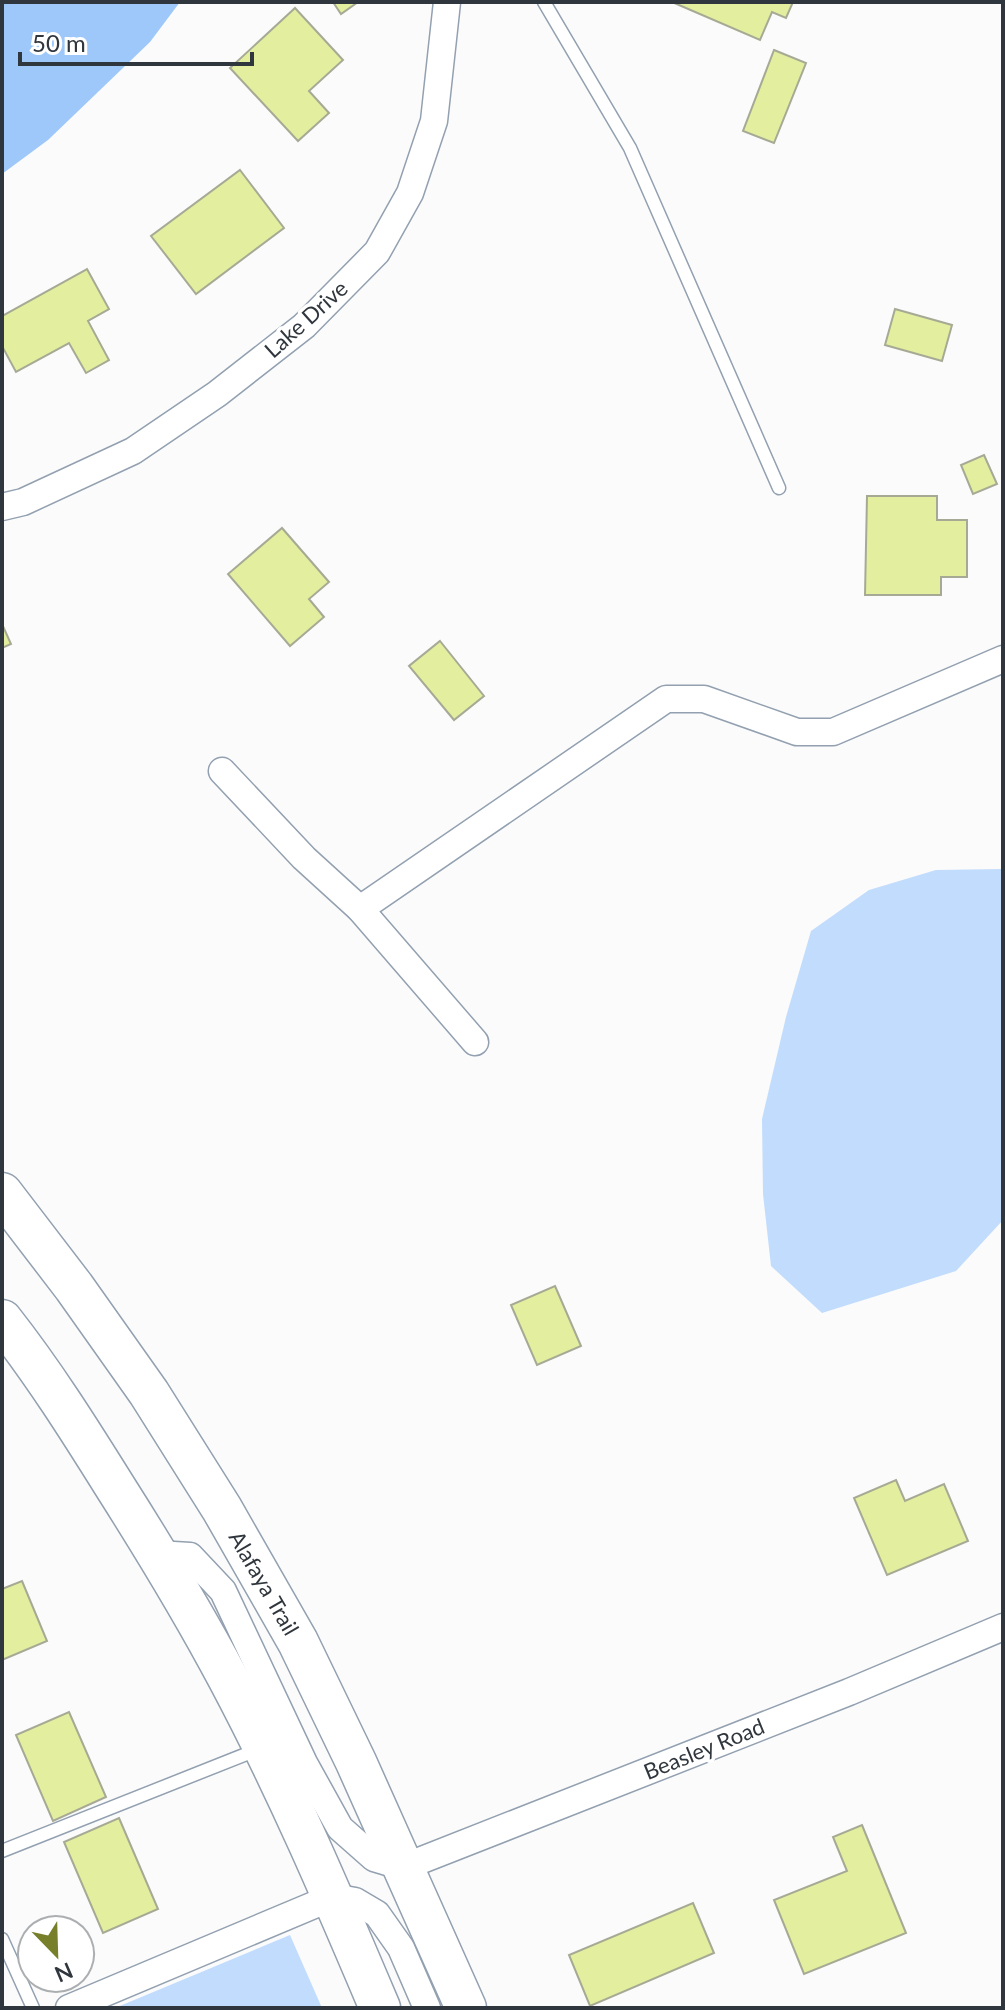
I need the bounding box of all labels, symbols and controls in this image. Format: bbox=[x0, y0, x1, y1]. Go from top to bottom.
scale bar bbox=[20, 16, 252, 66]
text: 50 m bbox=[32, 28, 86, 57]
street label: Lake Drive bbox=[259, 274, 353, 363]
street label: Alafaya Trail bbox=[224, 1526, 305, 1640]
street label: Beasley Road bbox=[639, 1712, 768, 1785]
north arrow bbox=[16, 1914, 96, 1994]
text: N bbox=[51, 1957, 77, 1989]

